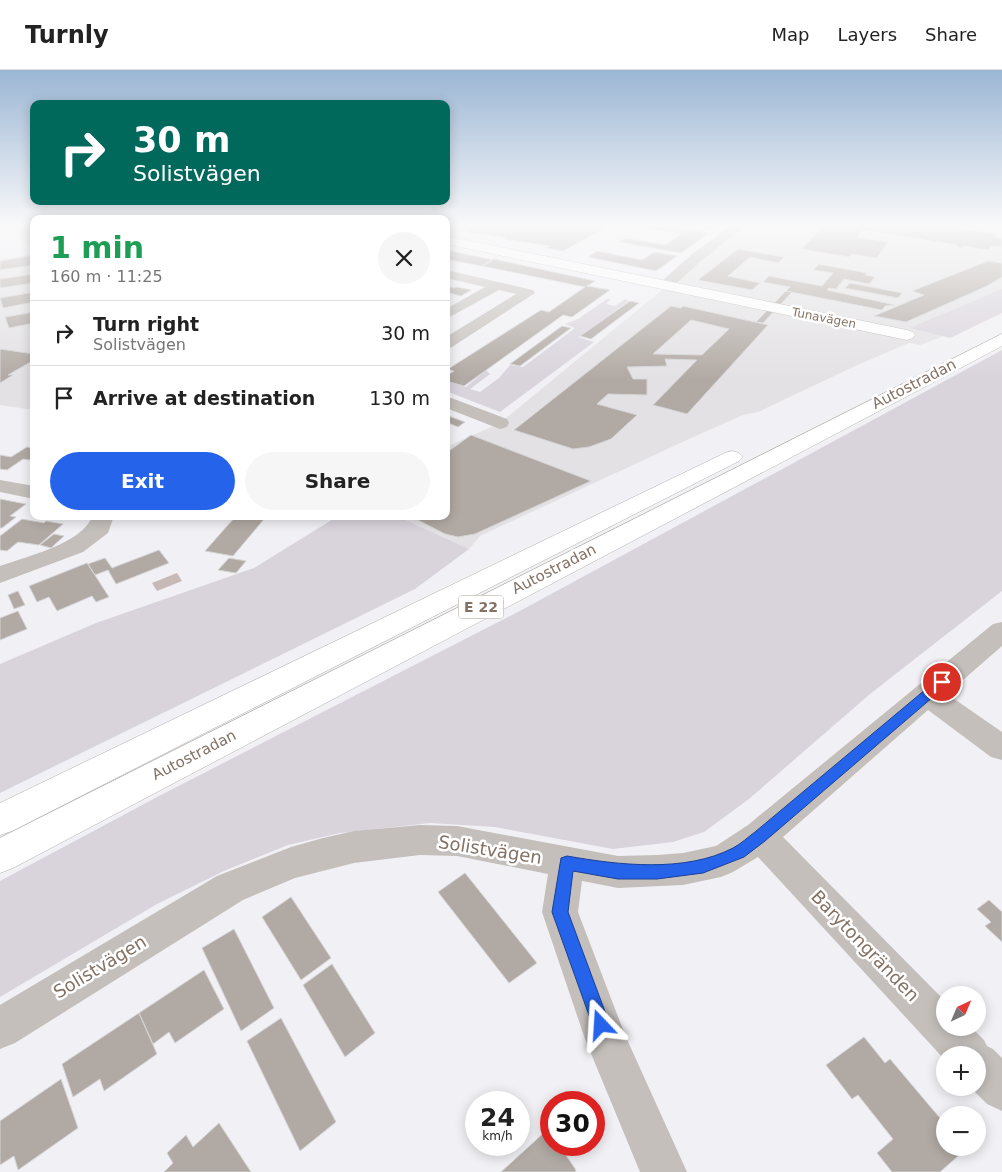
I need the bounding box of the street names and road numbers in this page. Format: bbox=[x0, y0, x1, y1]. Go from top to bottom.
street label: Tunavägen bbox=[790, 305, 857, 331]
street label: Autostradan bbox=[869, 355, 959, 413]
street label: Autostradan bbox=[509, 540, 599, 598]
road number: E 22 bbox=[458, 596, 504, 618]
street label: Autostradan bbox=[149, 726, 239, 784]
street label: Solistvägen bbox=[437, 831, 543, 868]
street label: Barytongränden bbox=[807, 886, 924, 1005]
street label: Solistvägen bbox=[50, 931, 150, 1002]

